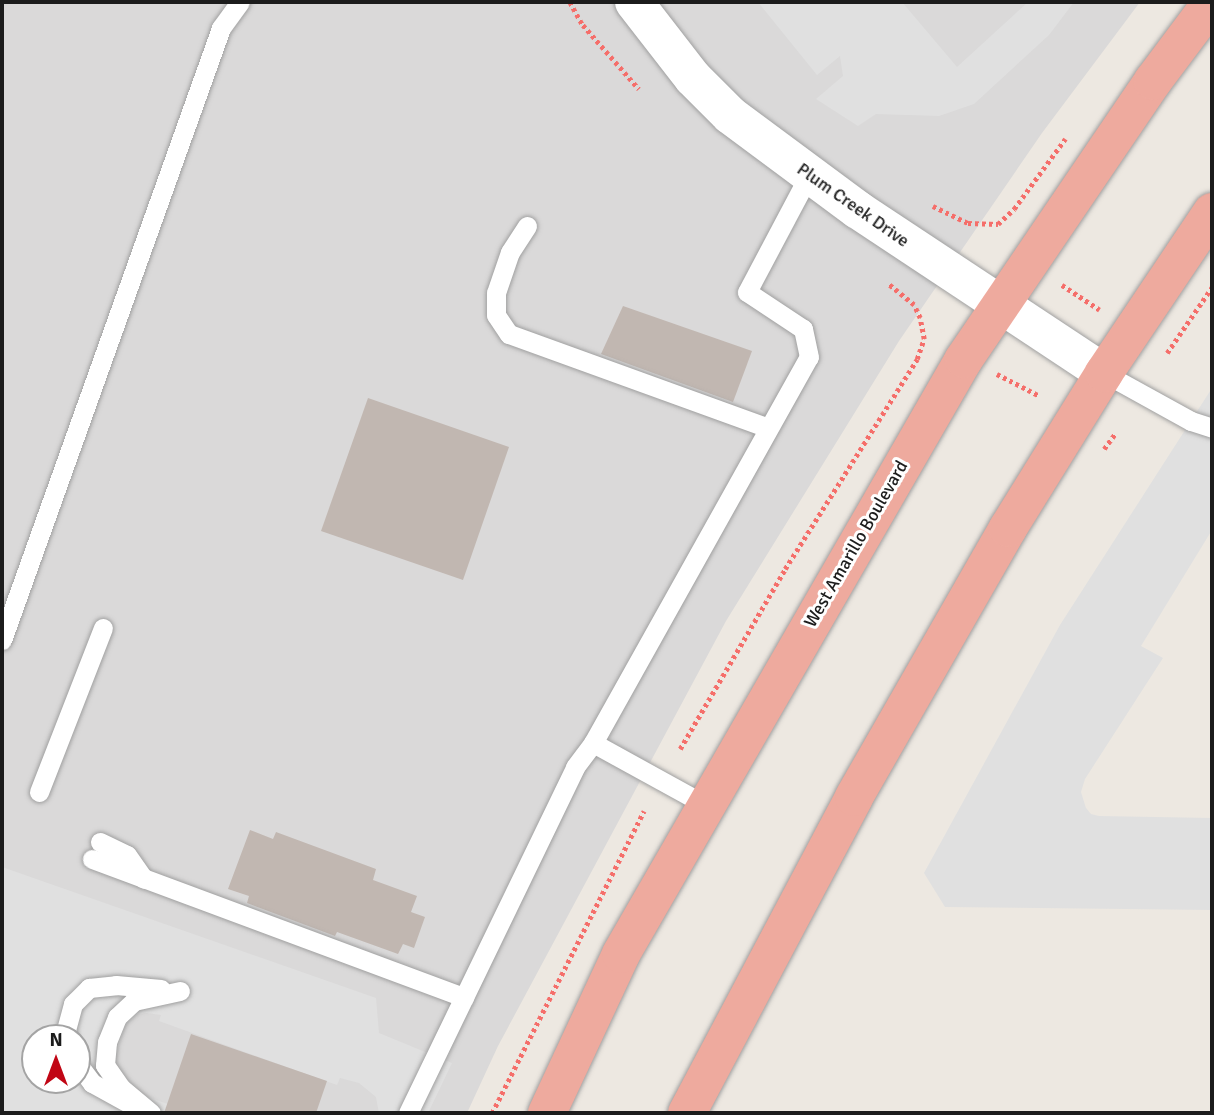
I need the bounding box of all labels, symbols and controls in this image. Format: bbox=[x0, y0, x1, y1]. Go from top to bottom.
street label: Plum Creek Drive bbox=[793, 158, 913, 252]
street label: West Amarillo Boulevard bbox=[799, 457, 913, 631]
north arrow bbox=[21, 1024, 91, 1094]
text: N bbox=[49, 1028, 63, 1052]

